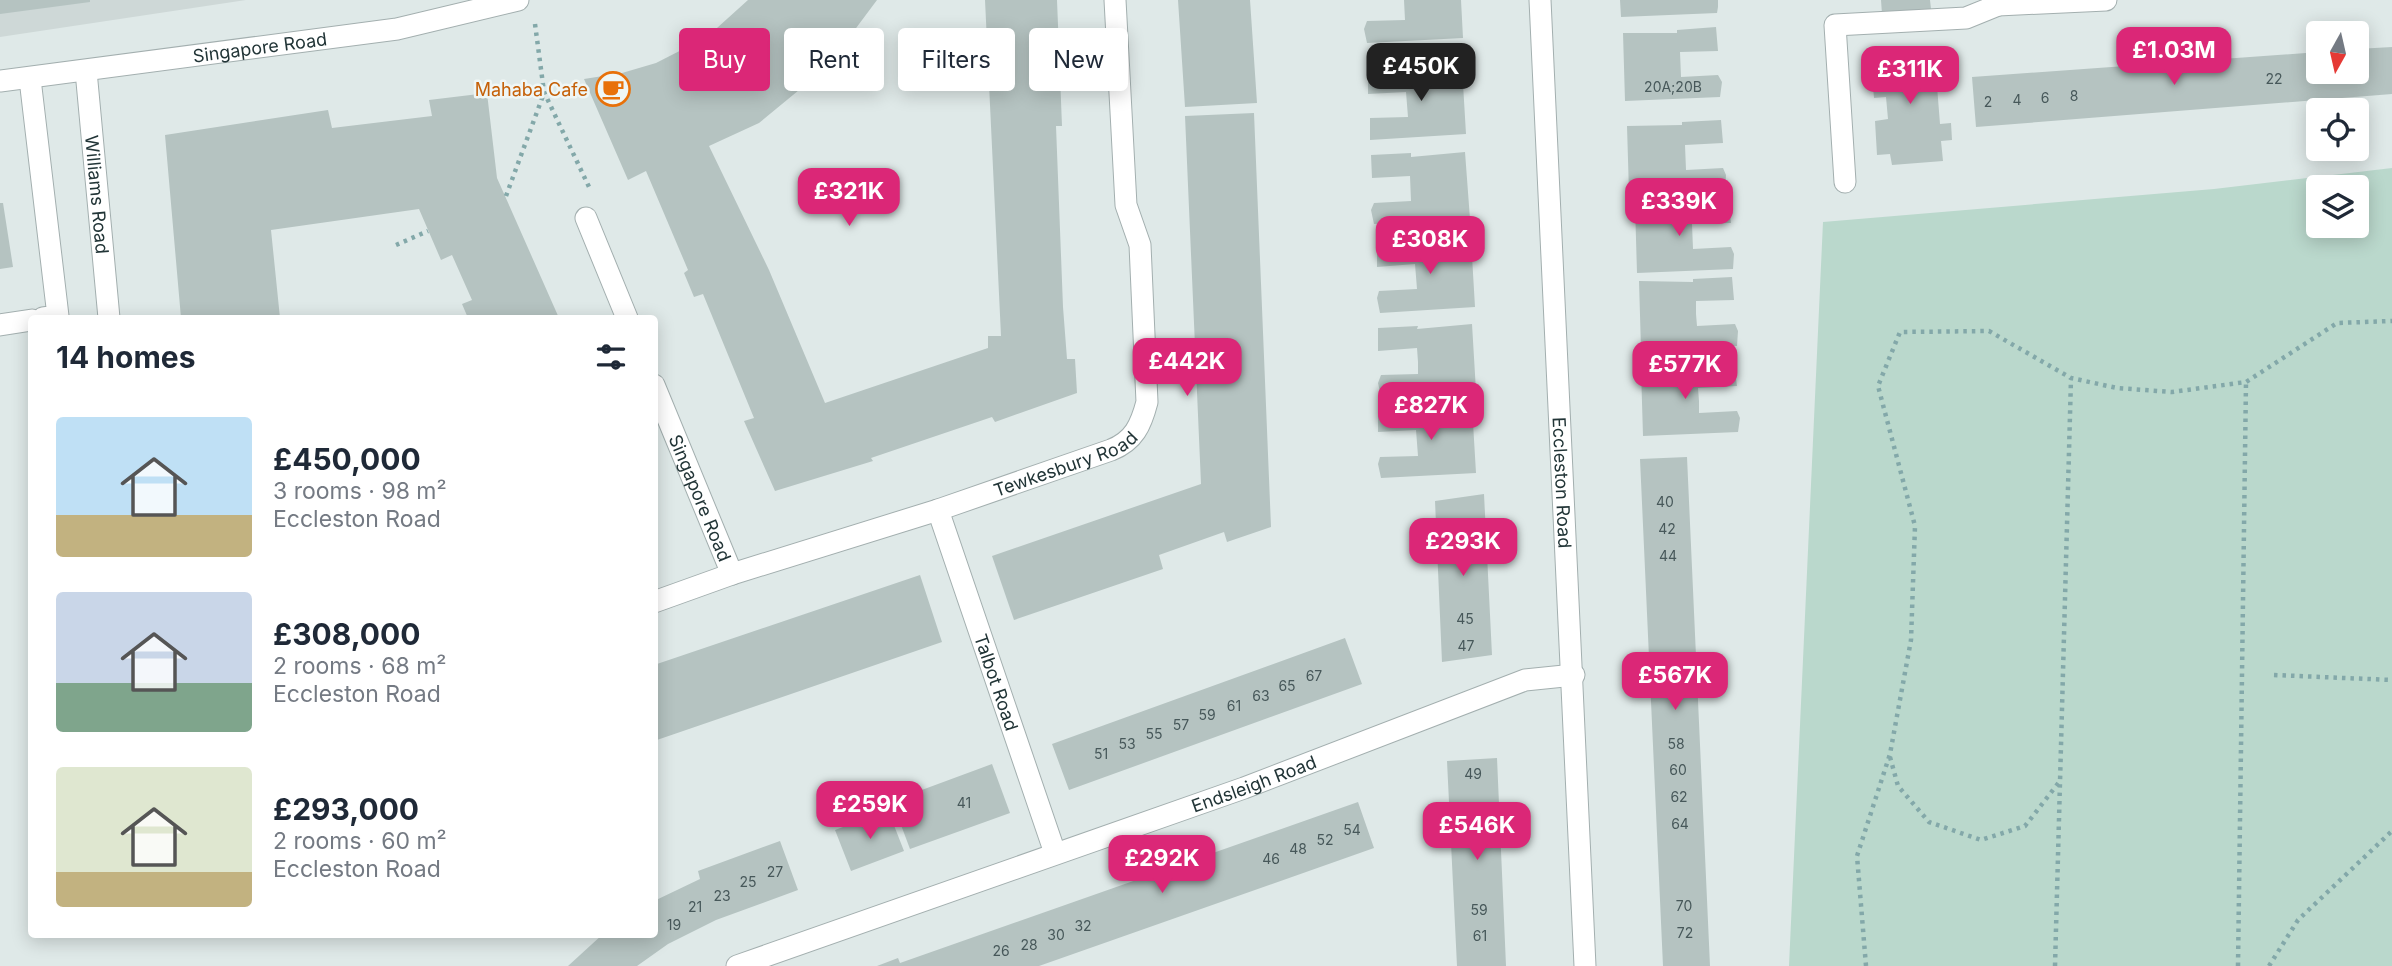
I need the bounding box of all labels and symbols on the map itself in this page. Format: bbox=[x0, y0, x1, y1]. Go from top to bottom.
north arrow bbox=[2306, 21, 2370, 84]
street label: Singapore Road bbox=[191, 28, 328, 66]
pin: £1.03M bbox=[2117, 28, 2231, 87]
pin: £450K bbox=[1372, 43, 1470, 103]
pin: £311K bbox=[1861, 46, 1959, 106]
cafe icon: Mahaba Cafe bbox=[594, 70, 632, 108]
house number: 22 bbox=[2265, 70, 2283, 87]
house number: 20A;20B bbox=[1644, 78, 1702, 95]
place label: Mahaba Cafe bbox=[475, 79, 588, 100]
house number: 8 bbox=[2070, 87, 2078, 104]
house number: 6 bbox=[2041, 89, 2049, 106]
house number: 4 bbox=[2012, 91, 2022, 108]
house number: 2 bbox=[1984, 93, 1992, 110]
street label: Williams Road bbox=[82, 134, 113, 255]
pin: £321K bbox=[800, 168, 898, 228]
pin: £339K bbox=[1630, 178, 1728, 238]
pin: £308K bbox=[1381, 216, 1479, 276]
pin: £442K bbox=[1138, 338, 1236, 398]
pin: £577K bbox=[1636, 342, 1734, 401]
pin: £827K bbox=[1382, 382, 1480, 442]
street label: Eccleston Road bbox=[1549, 416, 1576, 549]
street label: Tewkesbury Road bbox=[991, 427, 1141, 500]
street label: Singapore Road bbox=[665, 431, 736, 564]
house number: 40 bbox=[1656, 493, 1674, 510]
pin: £293K bbox=[1414, 518, 1512, 578]
house number: 42 bbox=[1658, 520, 1676, 537]
house number: 44 bbox=[1659, 547, 1677, 564]
house number: 45 bbox=[1456, 610, 1474, 627]
street label: Talbot Road bbox=[971, 631, 1023, 733]
house number: 47 bbox=[1458, 637, 1475, 654]
pin: £567K bbox=[1626, 652, 1724, 712]
house number: 67 bbox=[1306, 667, 1322, 684]
house number: 65 bbox=[1278, 677, 1296, 694]
house number: 63 bbox=[1252, 687, 1270, 704]
house number: 61 bbox=[1227, 697, 1241, 714]
house number: 59 bbox=[1198, 706, 1216, 723]
house number: 57 bbox=[1173, 716, 1189, 733]
house number: 55 bbox=[1145, 725, 1163, 742]
house number: 53 bbox=[1118, 735, 1136, 752]
house number: 58 bbox=[1667, 735, 1685, 752]
house number: 51 bbox=[1094, 745, 1108, 762]
street label: Endsleigh Road bbox=[1189, 751, 1319, 816]
house number: 60 bbox=[1669, 761, 1687, 778]
house number: 49 bbox=[1464, 765, 1482, 782]
pin: £259K bbox=[821, 782, 919, 841]
house number: 62 bbox=[1670, 788, 1688, 805]
house number: 41 bbox=[957, 794, 971, 811]
pin: £546K bbox=[1428, 802, 1526, 862]
house number: 64 bbox=[1671, 815, 1689, 832]
house number: 54 bbox=[1343, 821, 1361, 838]
house number: 52 bbox=[1316, 831, 1334, 848]
pin: £292K bbox=[1113, 836, 1211, 895]
house number: 48 bbox=[1289, 840, 1307, 857]
house number: 46 bbox=[1262, 850, 1280, 867]
house number: 27 bbox=[767, 863, 783, 880]
house number: 25 bbox=[739, 873, 757, 890]
house number: 23 bbox=[713, 887, 731, 904]
house number: 70 bbox=[1676, 897, 1692, 914]
house number: 21 bbox=[688, 898, 702, 915]
house number: 59 bbox=[1470, 901, 1488, 918]
house number: 19 bbox=[667, 916, 681, 933]
house number: 32 bbox=[1074, 917, 1092, 934]
house number: 72 bbox=[1677, 924, 1693, 941]
house number: 30 bbox=[1047, 926, 1065, 943]
house number: 61 bbox=[1473, 927, 1487, 944]
house number: 28 bbox=[1020, 936, 1038, 953]
house number: 26 bbox=[992, 942, 1010, 959]

